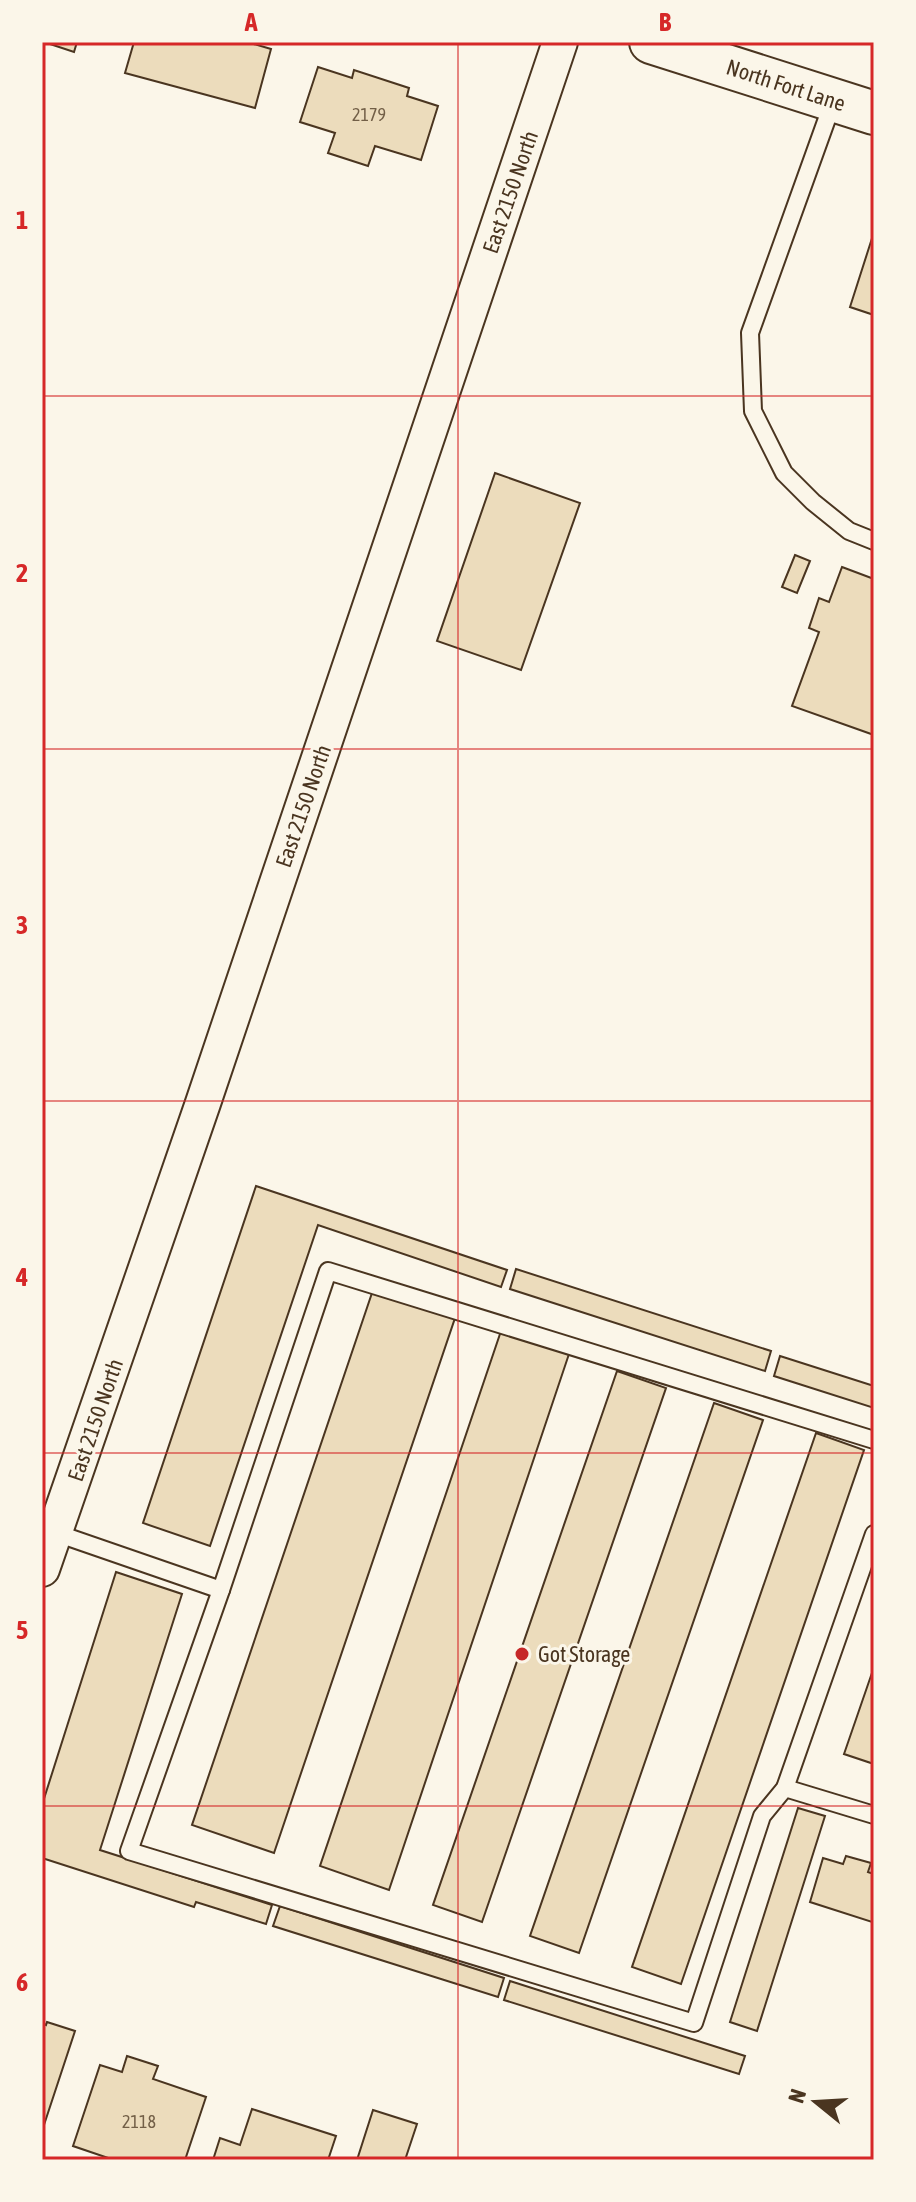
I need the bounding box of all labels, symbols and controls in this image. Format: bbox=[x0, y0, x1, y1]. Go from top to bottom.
text: A bbox=[244, 7, 258, 37]
text: B bbox=[659, 7, 672, 37]
street label: North Fort Lane bbox=[723, 54, 849, 116]
house number: 2179 bbox=[352, 104, 386, 125]
street label: East 2150 North bbox=[477, 127, 543, 257]
text: 1 bbox=[16, 205, 28, 235]
text: 2 bbox=[16, 558, 28, 588]
street label: East 2150 North bbox=[270, 741, 336, 871]
text: 3 bbox=[16, 910, 28, 940]
text: 4 bbox=[15, 1262, 28, 1292]
street label: East 2150 North bbox=[62, 1355, 128, 1485]
text: 5 bbox=[16, 1615, 28, 1645]
place label: Got Storage bbox=[538, 1641, 630, 1667]
marker: Got Storage bbox=[513, 1645, 531, 1663]
text: 6 bbox=[16, 1967, 28, 1997]
north arrow bbox=[776, 2062, 856, 2142]
text: N bbox=[783, 2086, 811, 2106]
house number: 2118 bbox=[122, 2111, 156, 2132]

